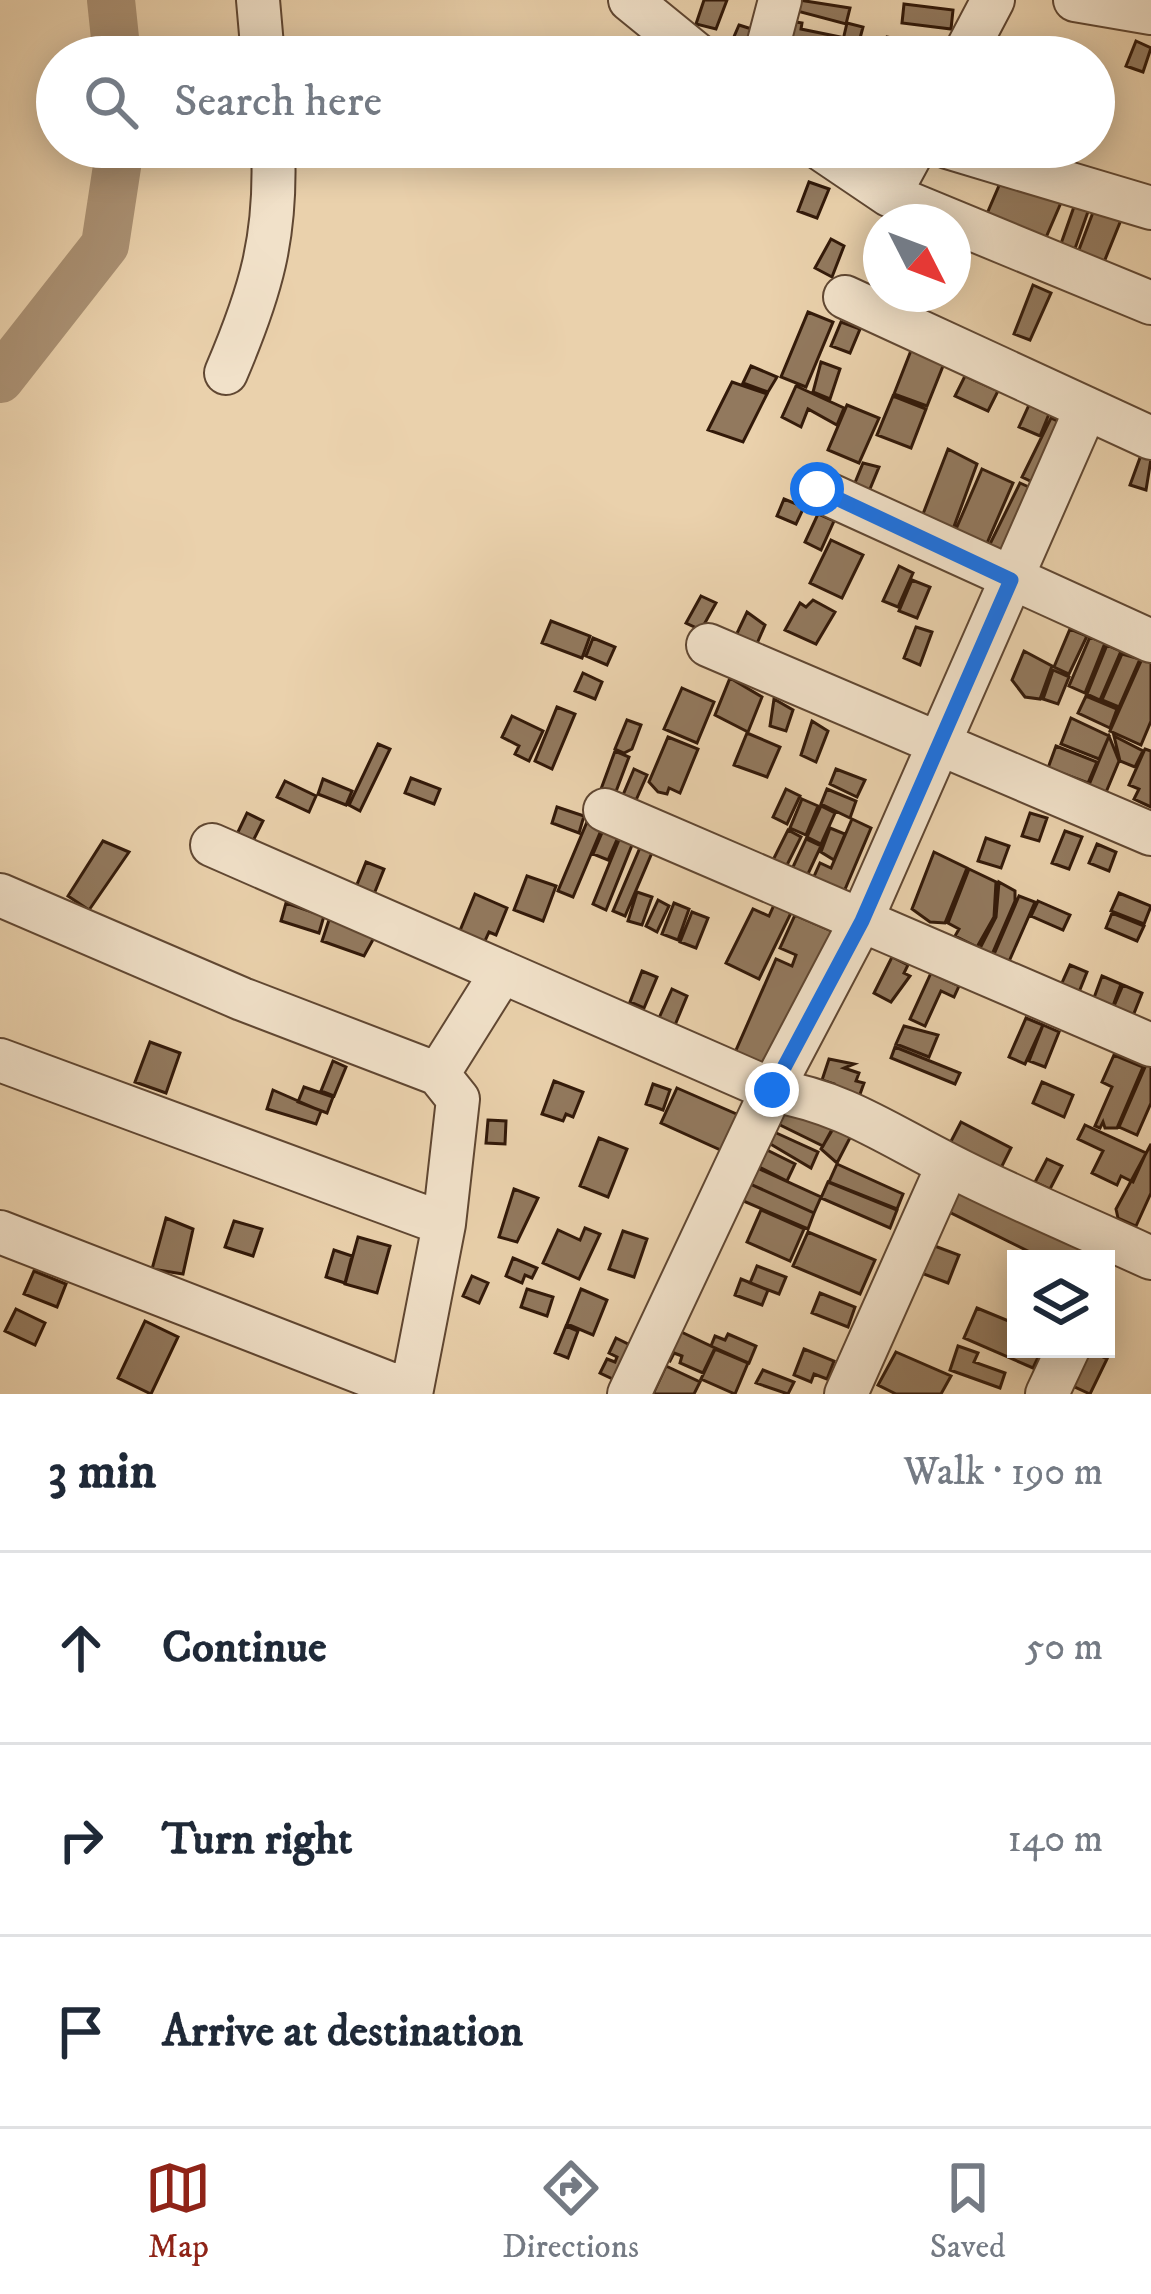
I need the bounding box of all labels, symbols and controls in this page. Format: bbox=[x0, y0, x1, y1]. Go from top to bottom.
search box bbox=[36, 36, 1115, 168]
icon: search bbox=[78, 69, 144, 135]
text: Search here bbox=[174, 74, 382, 130]
north arrow bbox=[863, 204, 971, 312]
route start bbox=[790, 462, 844, 516]
route end bbox=[745, 1063, 799, 1117]
map controls bbox=[1007, 1250, 1115, 1358]
button: layers bbox=[1007, 1250, 1115, 1358]
text: 3 min bbox=[48, 1440, 156, 1504]
text: Walk · 190 m bbox=[904, 1448, 1103, 1497]
icon: ahead bbox=[48, 1615, 114, 1681]
text: Continue bbox=[162, 1620, 327, 1676]
text: 50 m bbox=[1025, 1623, 1103, 1672]
icon: right bbox=[48, 1807, 114, 1873]
text: Turn right bbox=[162, 1812, 352, 1868]
text: 140 m bbox=[1008, 1815, 1103, 1864]
icon: arrive bbox=[48, 1999, 114, 2065]
text: Arrive at destination bbox=[162, 2004, 523, 2060]
tab: Map bbox=[145, 2155, 211, 2268]
tab: Directions bbox=[502, 2155, 639, 2268]
tab: Saved bbox=[930, 2155, 1006, 2268]

